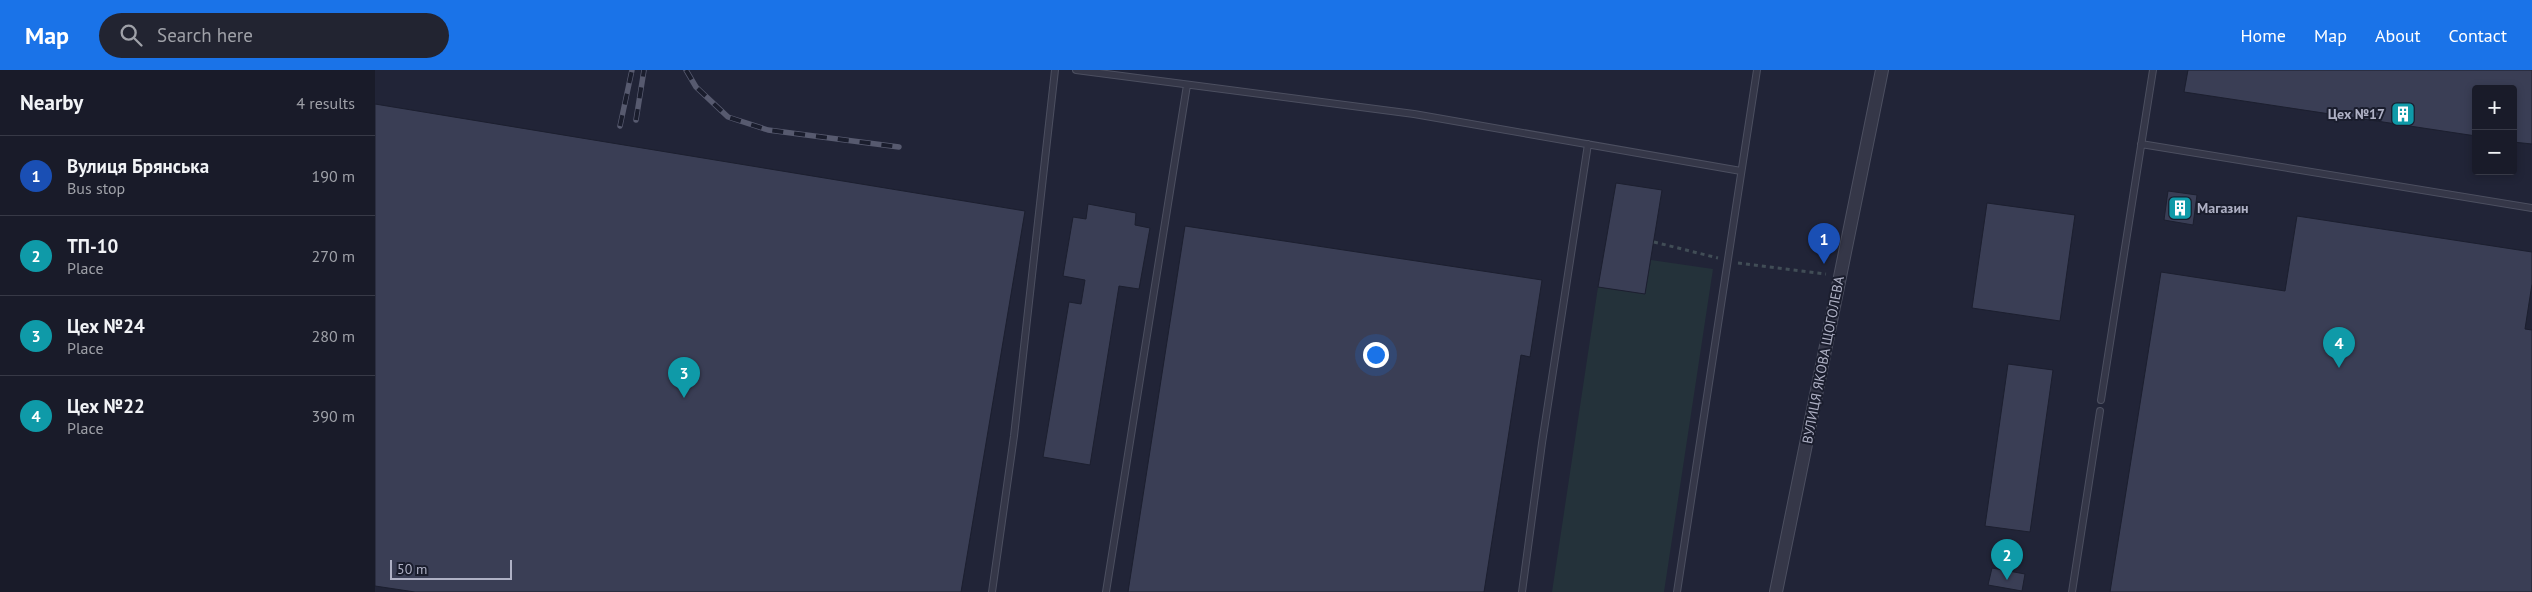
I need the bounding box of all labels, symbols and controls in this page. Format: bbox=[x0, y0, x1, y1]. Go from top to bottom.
search box bbox=[99, 13, 449, 58]
text: Map bbox=[25, 20, 69, 51]
icon: search bbox=[117, 21, 145, 49]
text: Search here bbox=[157, 23, 253, 47]
text: Home bbox=[2240, 24, 2286, 47]
text: Map bbox=[2314, 24, 2347, 47]
text: About bbox=[2375, 24, 2421, 47]
text: Contact bbox=[2449, 24, 2507, 47]
map controls bbox=[2472, 85, 2517, 175]
button: + bbox=[2472, 85, 2517, 130]
text: Nearby bbox=[20, 89, 83, 116]
text: 4 results bbox=[296, 93, 355, 113]
building icon: Цех №17 bbox=[2390, 101, 2416, 127]
place label: Цех №17 bbox=[2328, 105, 2385, 123]
button: − bbox=[2472, 130, 2517, 175]
text: Вулиця Брянська bbox=[67, 154, 209, 178]
text: 1 bbox=[31, 166, 41, 186]
text: 190 m bbox=[312, 166, 355, 186]
text: Bus stop bbox=[67, 178, 125, 198]
building icon: Магазин bbox=[2167, 195, 2193, 221]
place label: Магазин bbox=[2197, 199, 2249, 217]
pin: 1 bbox=[1808, 223, 1840, 264]
text: ТП-10 bbox=[67, 234, 118, 258]
text: 2 bbox=[31, 246, 41, 266]
text: 270 m bbox=[312, 246, 355, 266]
text: Place bbox=[67, 258, 104, 278]
street label: ВУЛИЦЯ ЯКОВА ЩОГОЛЕВА bbox=[1798, 274, 1848, 445]
text: Цех №24 bbox=[67, 314, 145, 338]
text: 3 bbox=[31, 326, 41, 346]
text: 280 m bbox=[312, 326, 355, 346]
pin: 4 bbox=[2323, 327, 2355, 368]
text: Place bbox=[67, 338, 104, 358]
your location bbox=[1363, 342, 1389, 368]
pin: 3 bbox=[668, 357, 700, 398]
text: Цех №22 bbox=[67, 394, 145, 418]
text: 4 bbox=[31, 406, 41, 426]
text: 390 m bbox=[312, 406, 355, 426]
text: Place bbox=[67, 418, 104, 438]
pin: 2 bbox=[1991, 539, 2023, 580]
scale bar bbox=[390, 557, 513, 580]
text: 50 m bbox=[397, 560, 427, 578]

